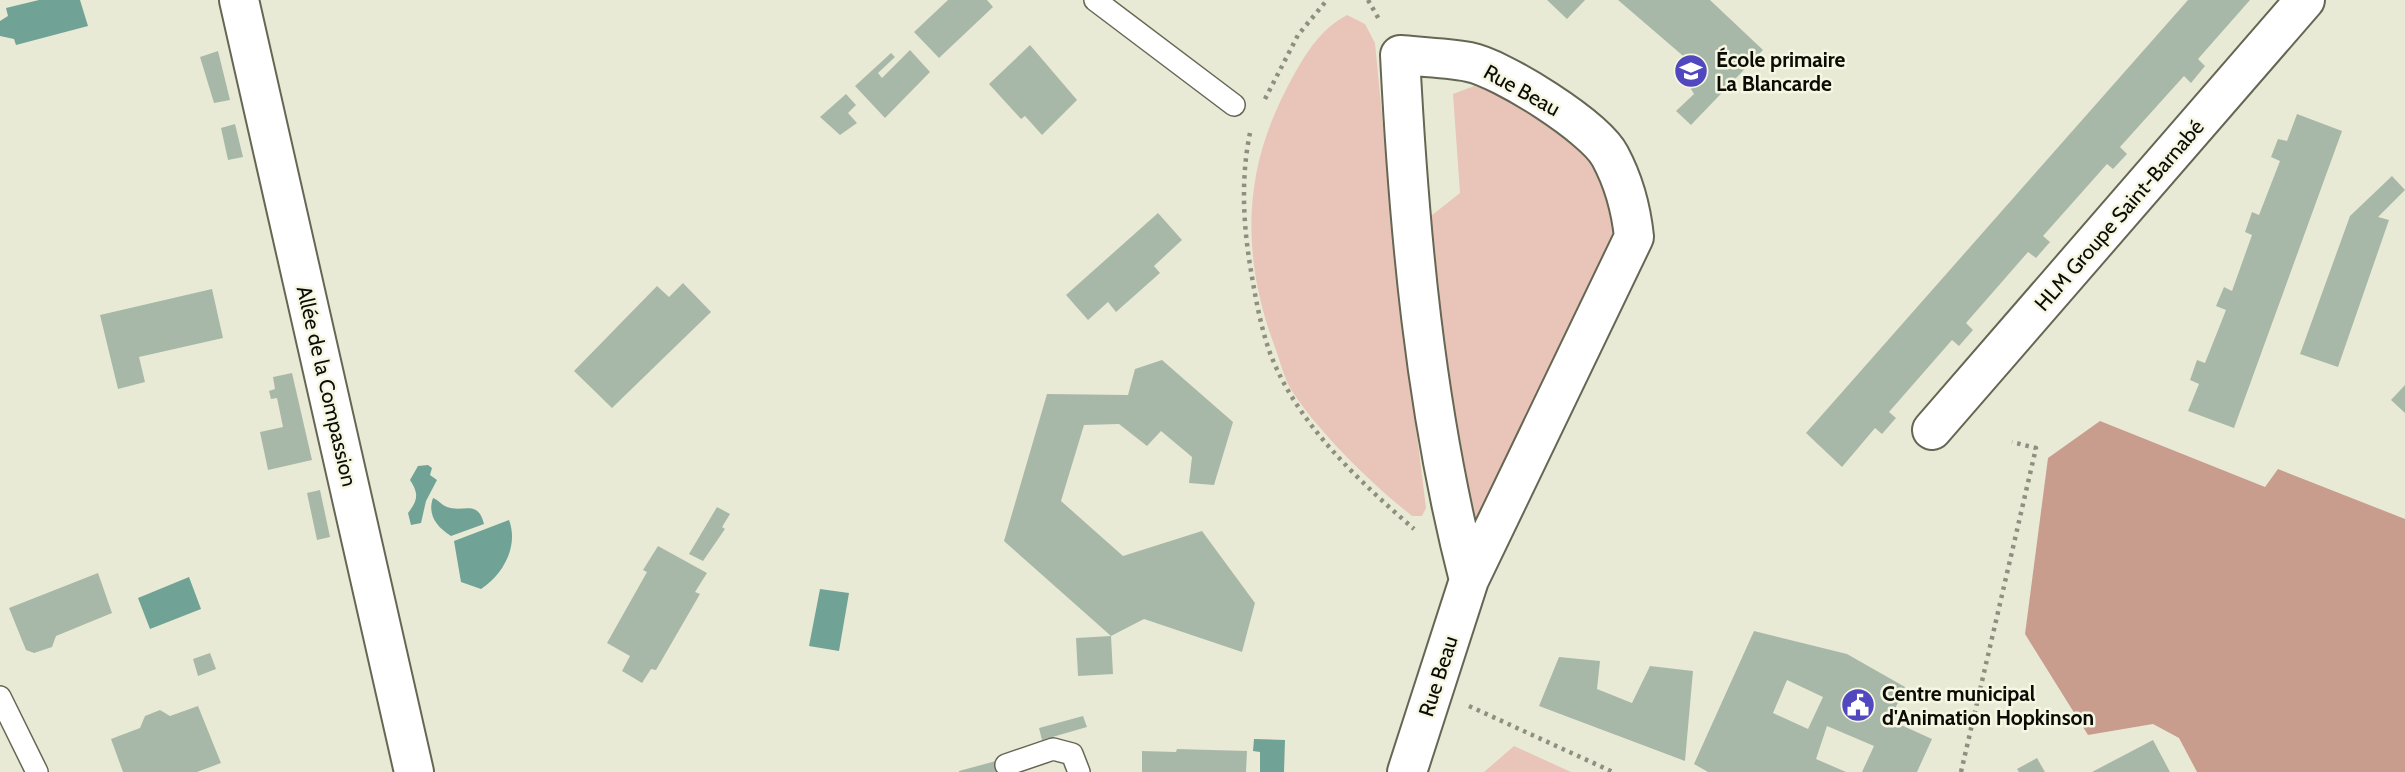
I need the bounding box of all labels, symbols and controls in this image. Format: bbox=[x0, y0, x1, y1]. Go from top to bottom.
place label: École primaire La Blancarde bbox=[1716, 47, 1846, 96]
school or university icon: École primaire La Blancarde bbox=[1672, 52, 1710, 90]
street label: Rue Beau bbox=[1480, 59, 1564, 121]
street label: HLM Groupe Saint-Barnabé bbox=[2029, 114, 2209, 316]
street label: Allée de la Compassion bbox=[292, 283, 362, 489]
street label: Rue Beau bbox=[1413, 633, 1463, 719]
place label: Centre municipal d'Animation Hopkinson bbox=[1882, 681, 2094, 730]
public building icon: Centre municipal d'Animation Hopkinson bbox=[1839, 686, 1877, 724]

